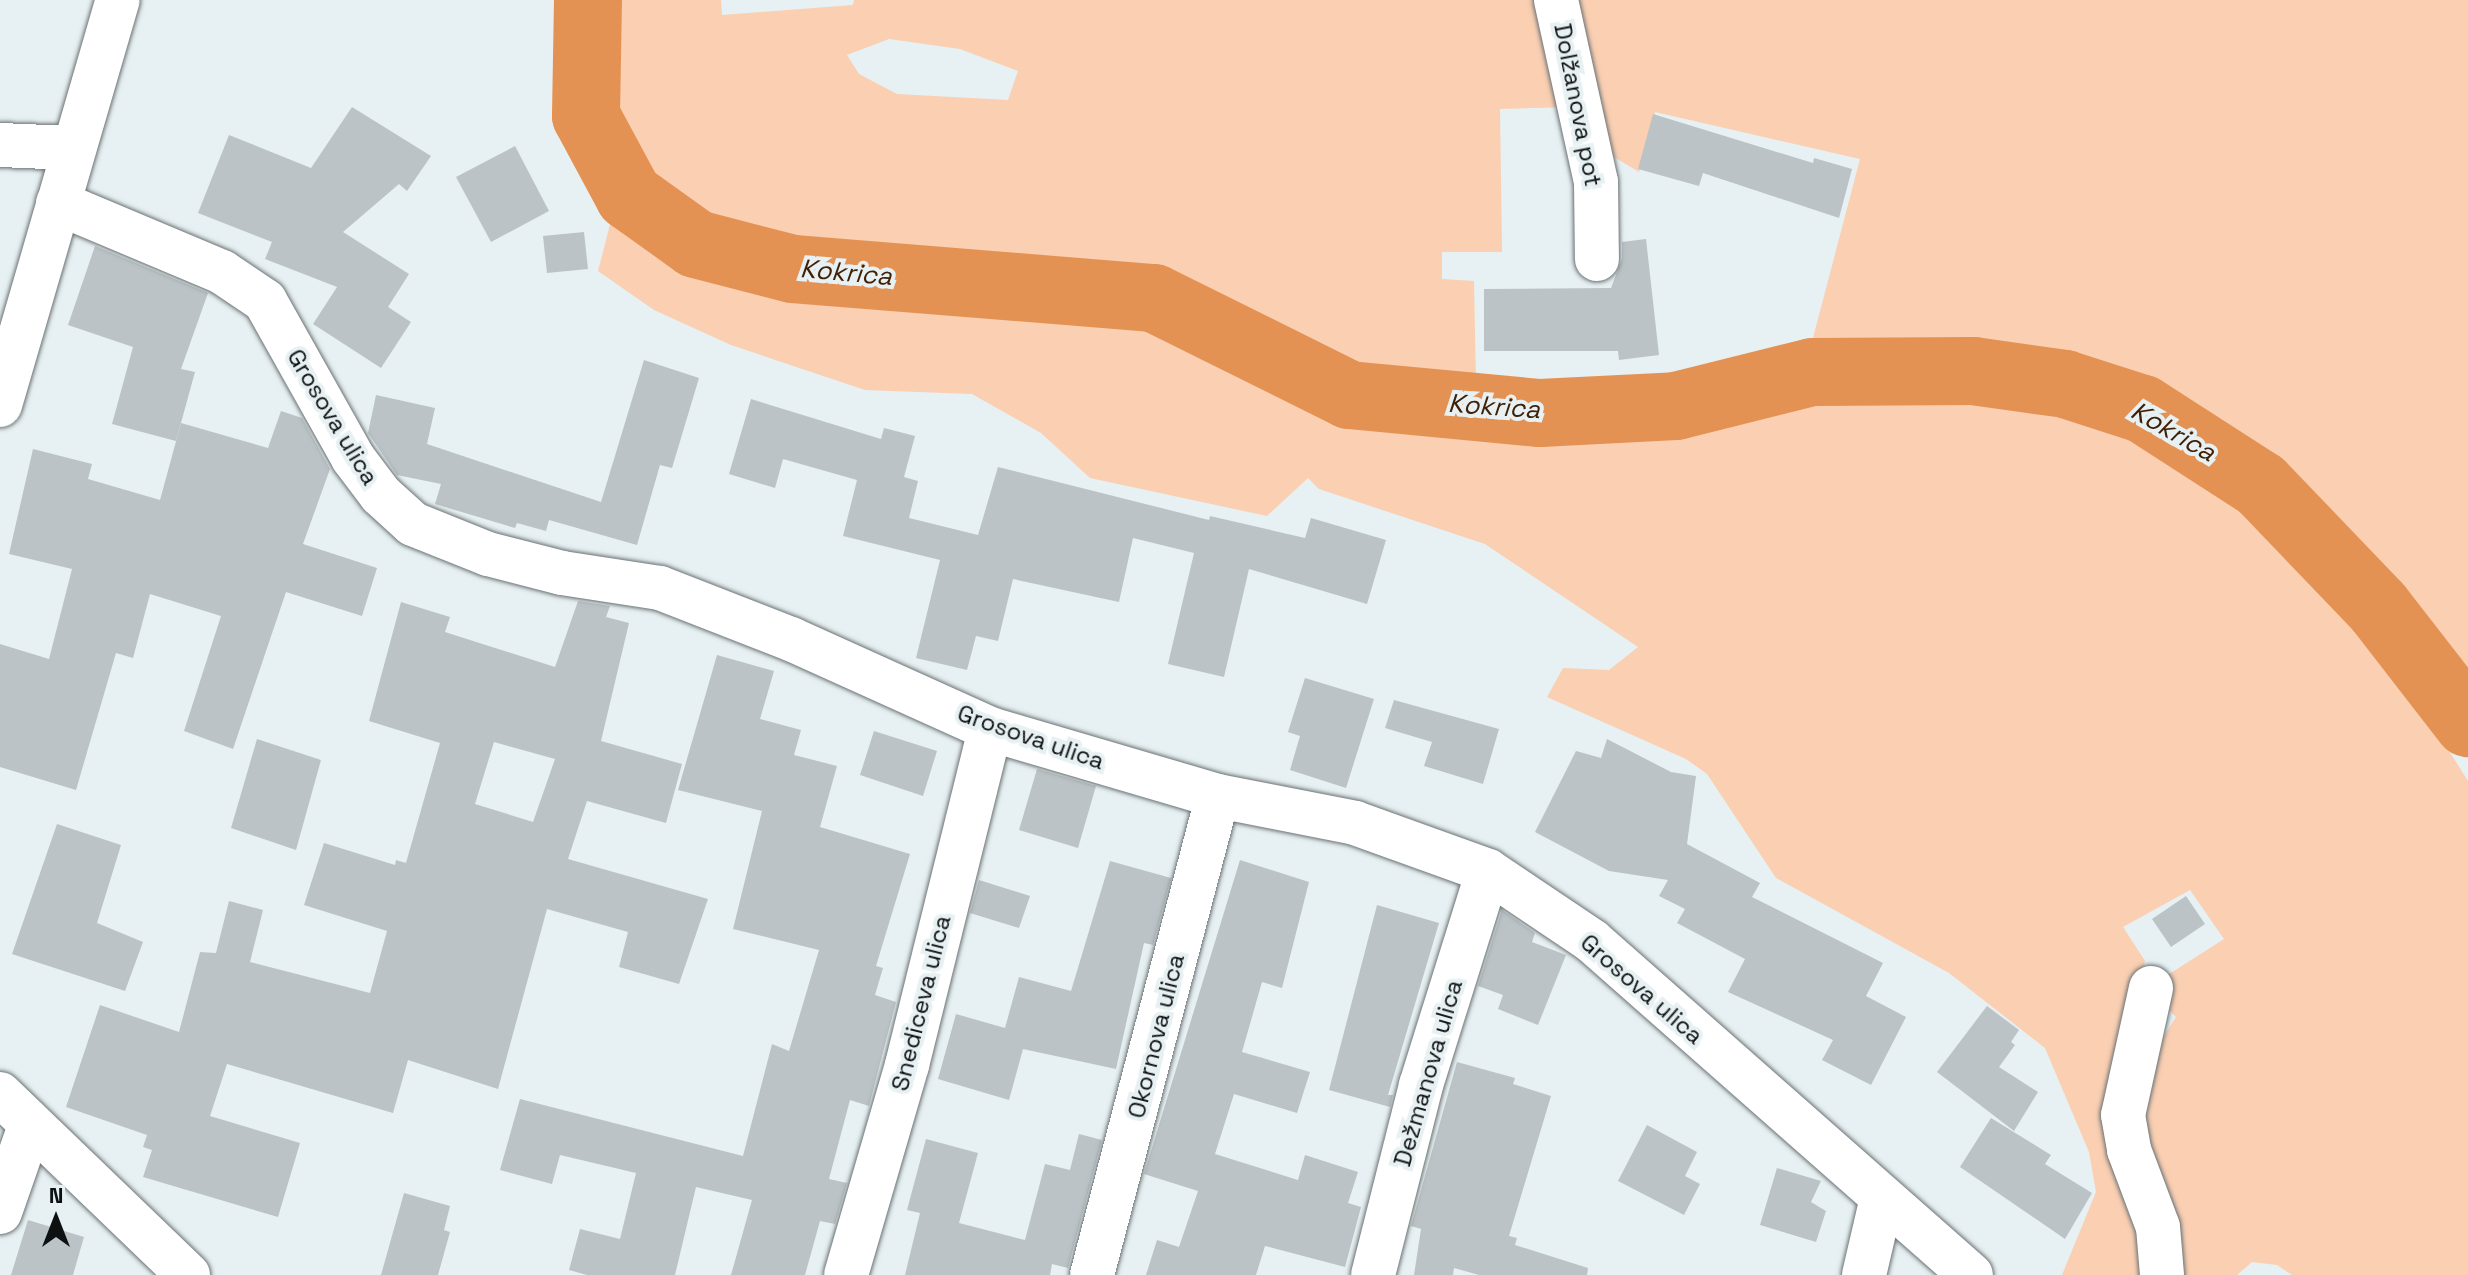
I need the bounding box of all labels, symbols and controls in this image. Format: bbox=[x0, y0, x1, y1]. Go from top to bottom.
street label: Dolžanova pot bbox=[1548, 21, 1608, 189]
water label: Kokrica bbox=[799, 253, 893, 293]
street label: Grosova ulica bbox=[281, 344, 385, 490]
water label: Kokrica bbox=[1447, 388, 1541, 426]
water label: Kokrica bbox=[2125, 395, 2221, 469]
street label: Grosova ulica bbox=[954, 698, 1108, 776]
street label: Snediceva ulica bbox=[885, 912, 957, 1094]
street label: Grosova ulica bbox=[1575, 928, 1709, 1050]
street label: Okornova ulica bbox=[1122, 951, 1190, 1121]
street label: Dežmanova ulica bbox=[1388, 976, 1468, 1170]
north arrow bbox=[16, 1179, 96, 1259]
text: N bbox=[49, 1181, 63, 1209]

